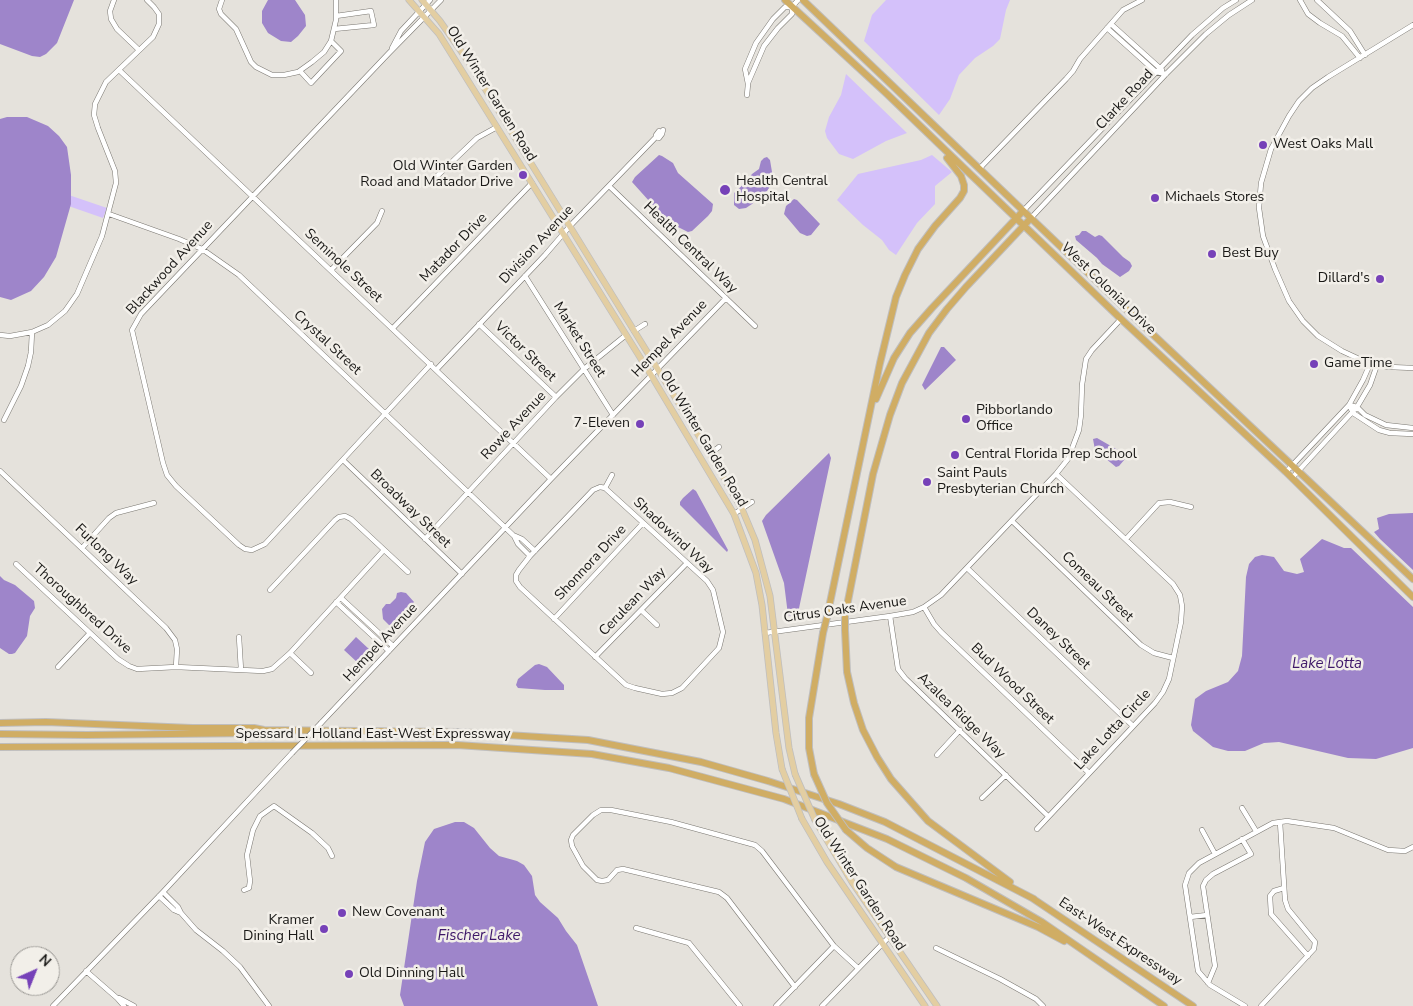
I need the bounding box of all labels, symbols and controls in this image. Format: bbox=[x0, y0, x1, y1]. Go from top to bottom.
street label: Old Winter Garden Road bbox=[442, 23, 540, 165]
street label: Clarke Road bbox=[1093, 66, 1157, 134]
place label: West Oaks Mall bbox=[1273, 137, 1373, 153]
marker: West Oaks Mall bbox=[1257, 139, 1269, 151]
place label: Old Winter Garden Road and Matador Drive bbox=[360, 159, 513, 192]
marker: Old Winter Garden Road and Matador Drive bbox=[517, 169, 529, 181]
place label: Health Central Hospital bbox=[736, 174, 828, 206]
marker: Health Central Hospital bbox=[718, 183, 732, 197]
place label: Michaels Stores bbox=[1165, 190, 1264, 206]
marker: Michaels Stores bbox=[1149, 192, 1161, 204]
street label: Health Central Way bbox=[639, 199, 741, 297]
street label: Division Avenue bbox=[496, 202, 578, 288]
street label: Matador Drive bbox=[417, 210, 491, 286]
street label: Blackwood Avenue bbox=[123, 217, 217, 319]
street label: Seminole Street bbox=[301, 226, 385, 306]
street label: West Colonial Drive bbox=[1057, 239, 1159, 339]
place label: Best Buy bbox=[1222, 246, 1279, 262]
marker: Best Buy bbox=[1206, 248, 1218, 260]
place label: Dillard's bbox=[1318, 271, 1370, 287]
marker: Dillard's bbox=[1374, 273, 1386, 285]
street label: Hempel Avenue bbox=[629, 297, 711, 381]
street label: Market Street bbox=[549, 299, 609, 381]
street label: Crystal Street bbox=[290, 307, 364, 379]
street label: Victor Street bbox=[491, 319, 559, 385]
place label: GameTime bbox=[1324, 356, 1392, 372]
marker: GameTime bbox=[1308, 358, 1320, 370]
street label: Old Winter Garden Road bbox=[656, 368, 750, 510]
street label: Rowe Avenue bbox=[478, 388, 550, 464]
place label: Pibborlando Office bbox=[976, 403, 1053, 436]
marker: Pibborlando Office bbox=[960, 413, 972, 425]
place label: 7-Eleven bbox=[574, 416, 630, 432]
marker: 7-Eleven bbox=[634, 418, 646, 430]
place label: Central Florida Prep School bbox=[965, 447, 1137, 463]
marker: Central Florida Prep School bbox=[949, 449, 961, 461]
street label: Broadway Street bbox=[366, 466, 454, 552]
place label: Saint Pauls Presbyterian Church bbox=[937, 466, 1064, 498]
marker: Saint Pauls Presbyterian Church bbox=[921, 476, 933, 488]
street label: Shadowind Way bbox=[629, 494, 717, 578]
street label: Furlong Way bbox=[71, 521, 141, 589]
street label: Shonnora Drive bbox=[552, 522, 630, 604]
street label: Comeau Street bbox=[1058, 549, 1136, 625]
street label: Thoroughbred Drive bbox=[29, 560, 135, 658]
street label: Cerulean Way bbox=[596, 564, 670, 640]
street label: Citrus Oaks Avenue bbox=[783, 593, 907, 627]
street label: Hempel Avenue bbox=[340, 600, 422, 686]
street label: Daney Street bbox=[1023, 604, 1093, 674]
street label: Bud Wood Street bbox=[967, 640, 1057, 728]
water label: Lake Lotta bbox=[1292, 655, 1362, 673]
street label: Azalea Ridge Way bbox=[914, 670, 1008, 762]
street label: Lake Lotta Circle bbox=[1071, 686, 1155, 774]
street label: Spessard L. Holland East-West Expressway bbox=[235, 727, 511, 743]
street label: Old Winter Garden Road bbox=[809, 814, 909, 954]
street label: East-West Expressway bbox=[1055, 895, 1185, 989]
place label: New Covenant bbox=[352, 905, 444, 921]
marker: New Covenant bbox=[336, 907, 348, 919]
place label: Kramer Dining Hall bbox=[243, 913, 314, 946]
marker: Kramer Dining Hall bbox=[318, 923, 330, 935]
water label: Fischer Lake bbox=[438, 927, 520, 945]
north arrow bbox=[10, 946, 60, 996]
text: N bbox=[35, 950, 55, 971]
place label: Old Dinning Hall bbox=[359, 966, 464, 982]
marker: Old Dinning Hall bbox=[343, 968, 355, 980]

